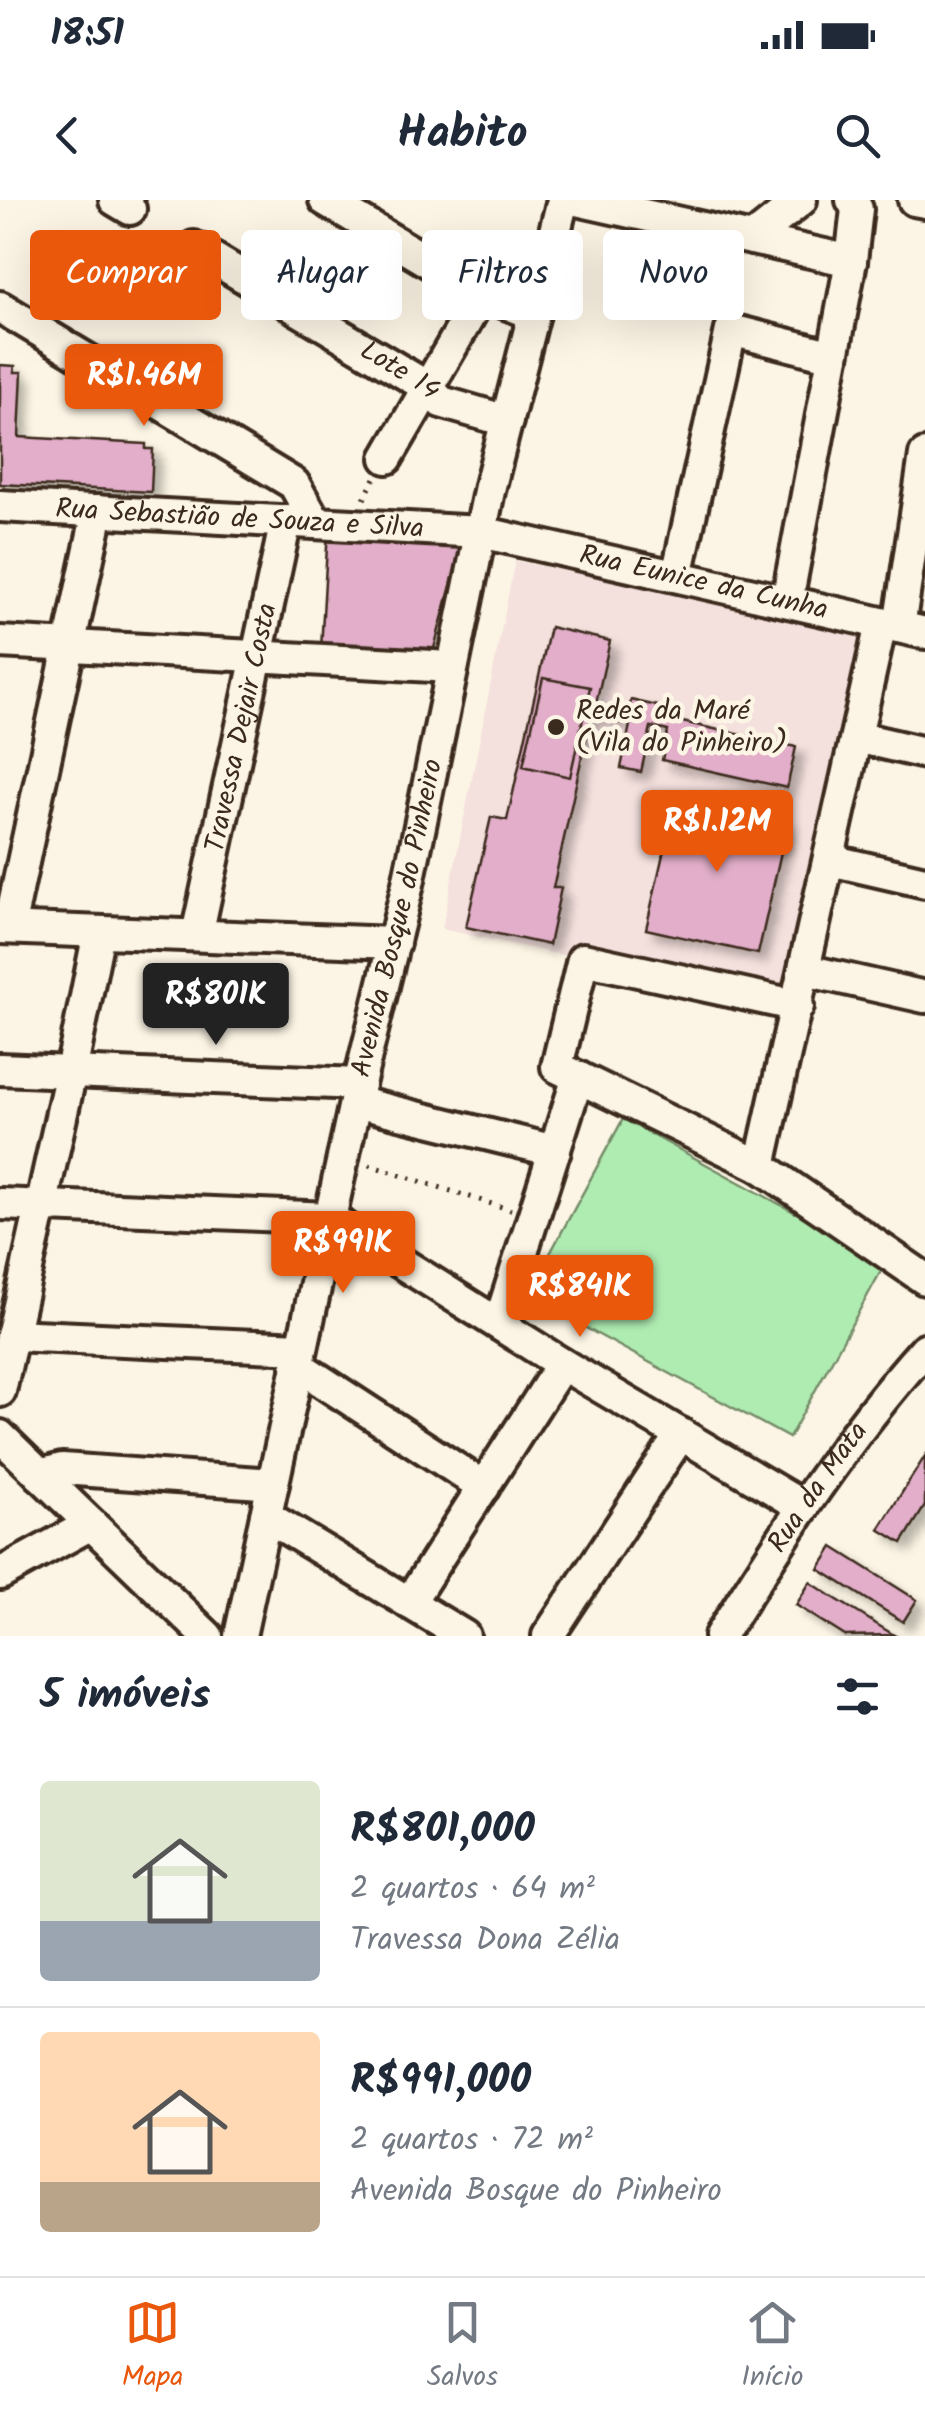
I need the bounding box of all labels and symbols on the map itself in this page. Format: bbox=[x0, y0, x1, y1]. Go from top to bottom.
street label: Lote 14 bbox=[351, 329, 452, 410]
pin: R$1.46M bbox=[52, 344, 236, 429]
street label: Rua Sebastião de Souza e Silva bbox=[54, 487, 425, 551]
street label: Rua Eunice da Cunha bbox=[575, 533, 832, 633]
street label: Travessa Dejair Costa bbox=[193, 599, 290, 856]
place label: Redes da Maré (Vila do Pinheiro) bbox=[576, 689, 787, 766]
marker: Redes da Maré (Vila do Pinheiro) bbox=[545, 716, 567, 738]
street label: Avenida Bosque do Pinheiro bbox=[339, 755, 456, 1082]
pin: R$1.12M bbox=[625, 790, 809, 875]
pin: R$801K bbox=[135, 963, 297, 1048]
pin: R$991K bbox=[262, 1211, 424, 1296]
pin: R$841K bbox=[499, 1255, 661, 1340]
street label: Rua da Mata bbox=[756, 1412, 880, 1562]

